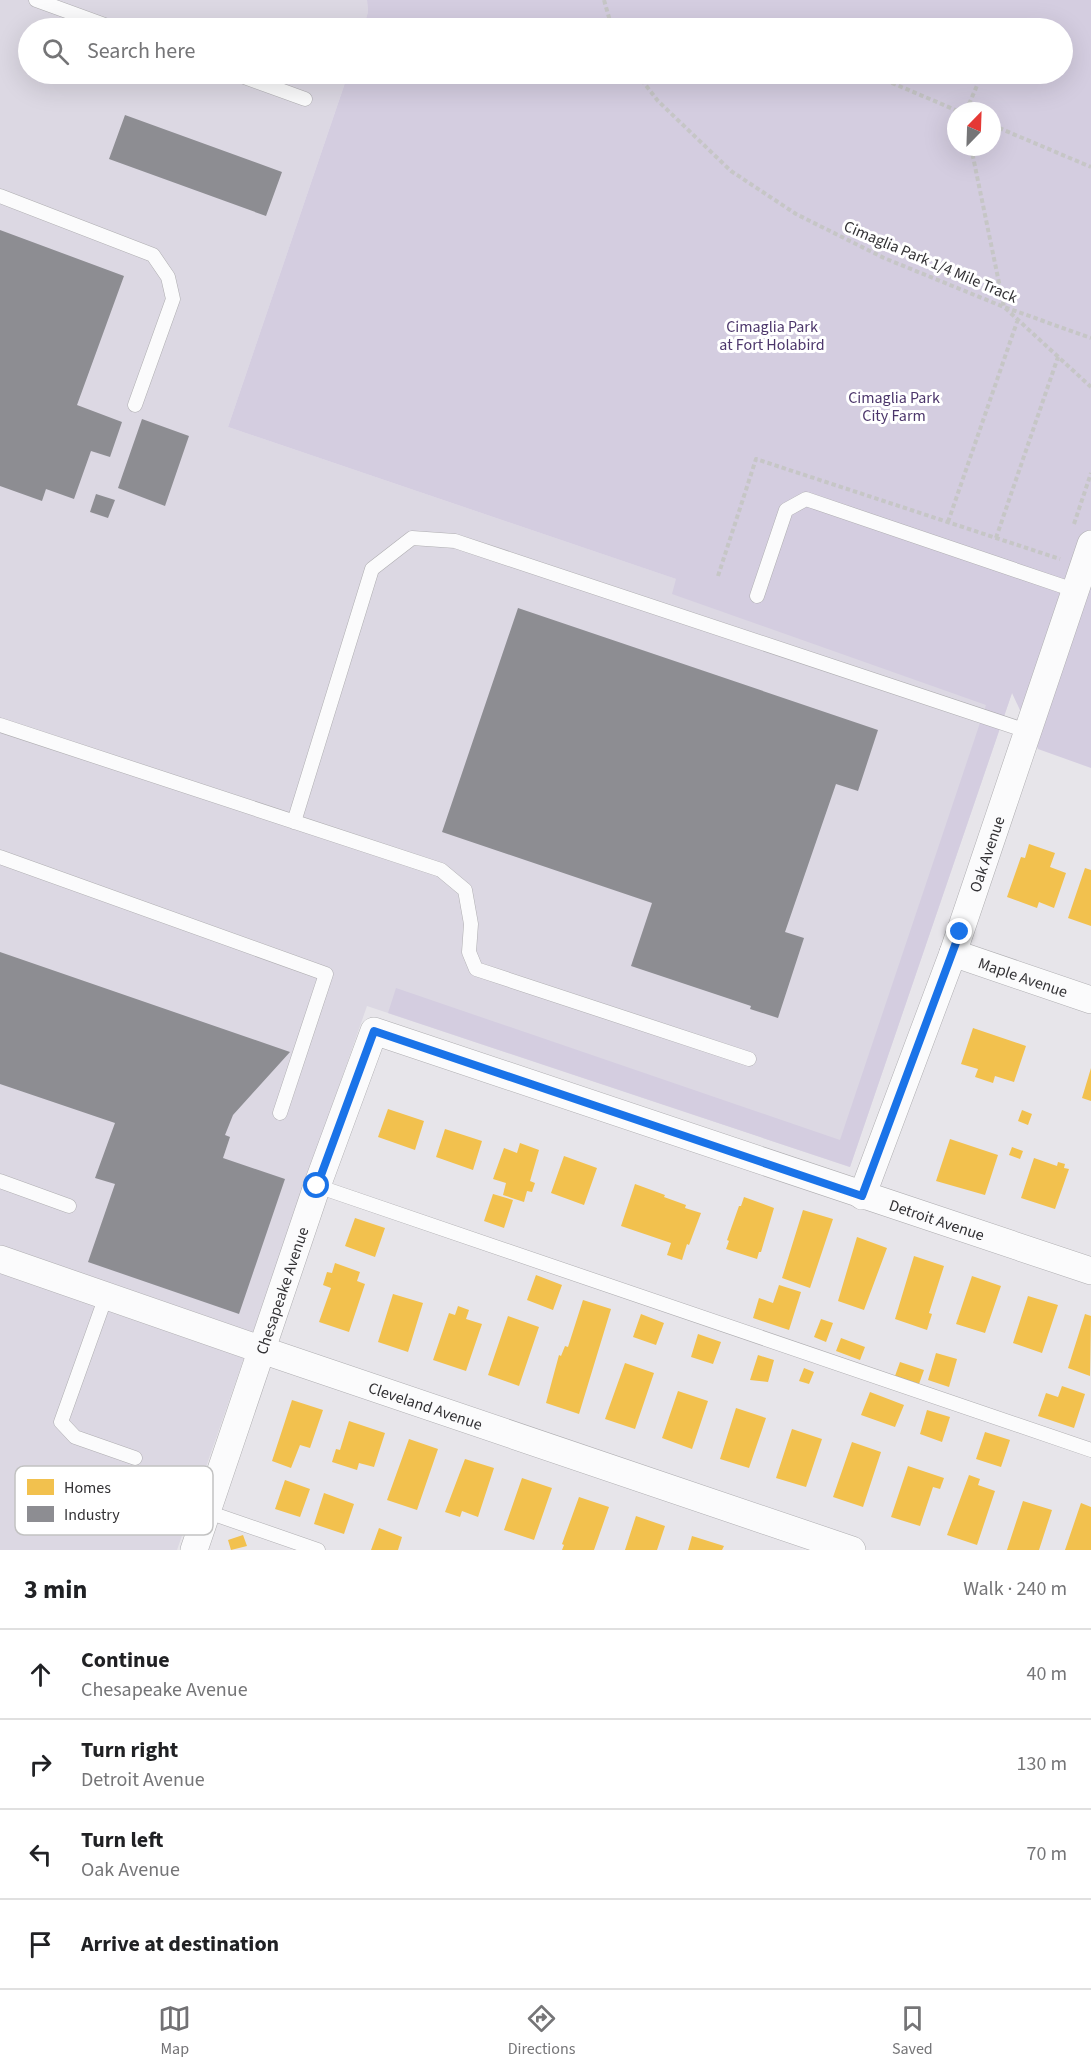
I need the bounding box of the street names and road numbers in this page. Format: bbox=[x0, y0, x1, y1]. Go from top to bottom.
street label: Cimaglia Park 1/4 Mile Track bbox=[840, 215, 1021, 309]
street label: Oak Avenue bbox=[964, 813, 1010, 895]
street label: Maple Avenue bbox=[975, 952, 1070, 1003]
street label: Detroit Avenue bbox=[886, 1194, 987, 1247]
street label: Chesapeake Avenue bbox=[251, 1224, 314, 1357]
street label: Cleveland Avenue bbox=[365, 1377, 485, 1436]

